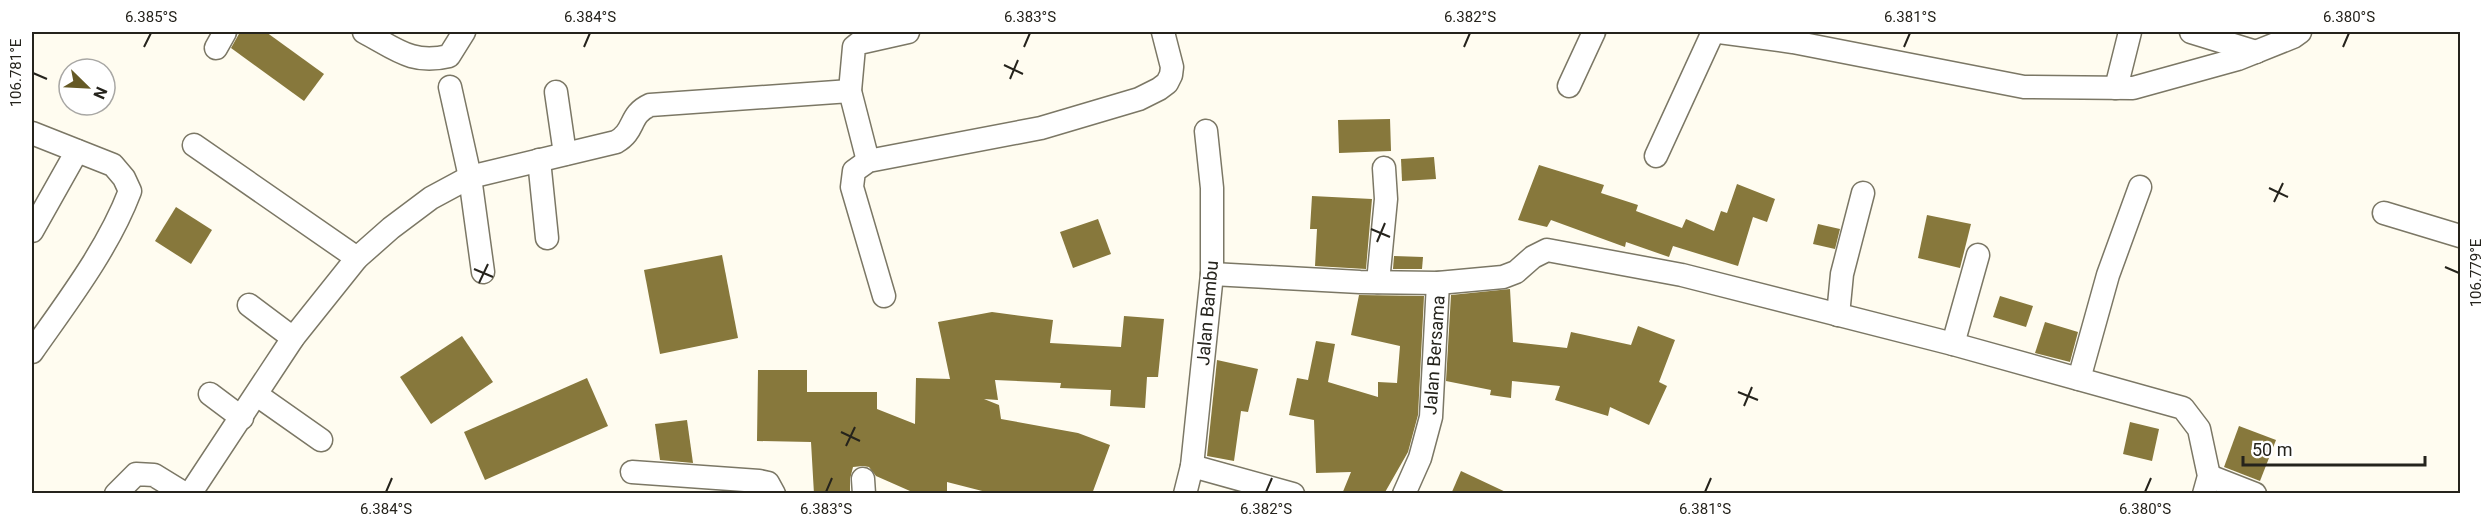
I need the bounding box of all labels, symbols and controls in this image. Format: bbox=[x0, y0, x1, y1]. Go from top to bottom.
text: 6.385°S bbox=[125, 8, 177, 26]
text: 6.384°S bbox=[564, 8, 616, 26]
text: 6.383°S bbox=[1004, 8, 1056, 26]
text: 6.382°S bbox=[1444, 8, 1496, 26]
text: 6.381°S bbox=[1884, 8, 1936, 26]
text: 6.380°S bbox=[2323, 8, 2375, 26]
text: 106.781°E bbox=[7, 38, 25, 107]
north arrow bbox=[57, 57, 117, 117]
text: N bbox=[89, 84, 111, 102]
text: 106.779°E bbox=[2467, 238, 2485, 307]
street label: Jalan Bambu bbox=[1192, 260, 1222, 366]
street label: Jalan Bersama bbox=[1419, 295, 1449, 415]
scale bar bbox=[2243, 429, 2424, 467]
text: 50 m bbox=[2252, 439, 2292, 460]
text: 6.384°S bbox=[360, 500, 412, 518]
text: 6.383°S bbox=[800, 500, 852, 518]
text: 6.382°S bbox=[1240, 500, 1292, 518]
text: 6.381°S bbox=[1679, 500, 1731, 518]
text: 6.380°S bbox=[2119, 500, 2171, 518]

